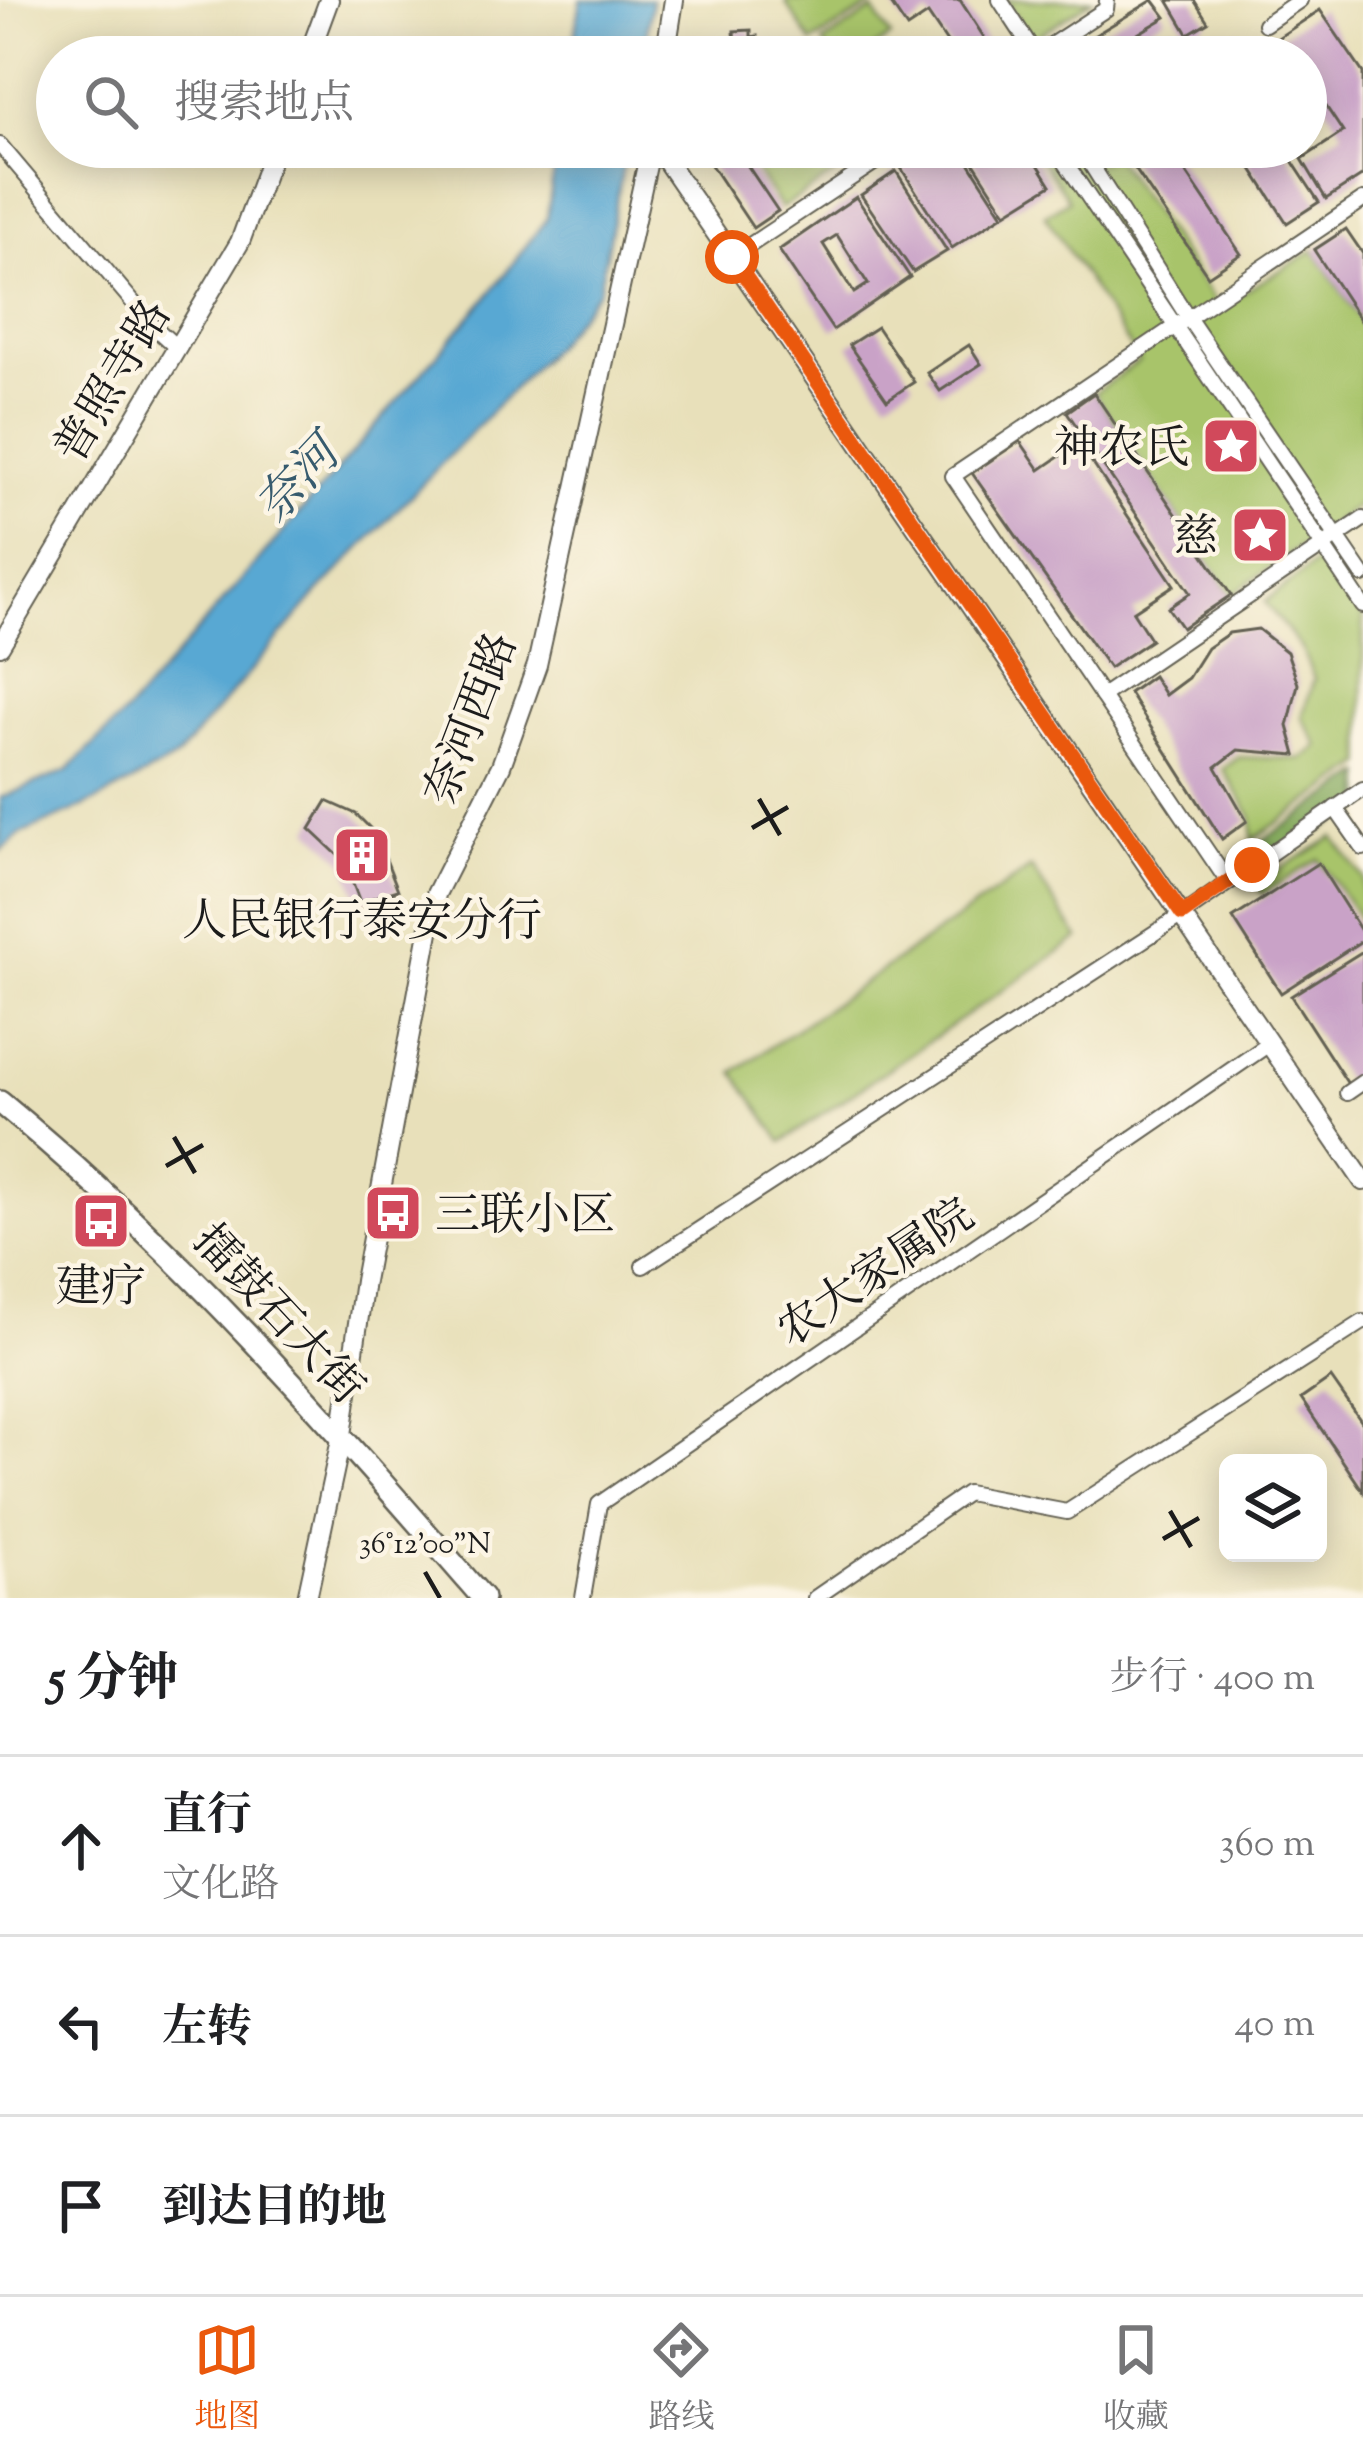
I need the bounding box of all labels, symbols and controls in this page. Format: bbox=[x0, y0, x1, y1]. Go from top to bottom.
search box bbox=[36, 36, 1327, 168]
icon: search bbox=[78, 69, 144, 135]
text: 搜索地点 bbox=[174, 74, 354, 139]
route start bbox=[705, 230, 759, 284]
street label: 普照寺路 bbox=[41, 289, 190, 477]
place icon: 神农氏 bbox=[1200, 415, 1262, 477]
water label: 奈河 bbox=[242, 418, 363, 541]
place label: 神农氏 bbox=[1054, 419, 1189, 484]
place icon: 慈 bbox=[1229, 504, 1291, 566]
place label: 慈 bbox=[1173, 508, 1218, 573]
street label: 奈河西路 bbox=[412, 624, 537, 816]
building icon: 人民银行泰安分行 bbox=[331, 824, 393, 886]
route end bbox=[1225, 838, 1279, 892]
place label: 人民银行泰安分行 bbox=[182, 892, 542, 957]
bus stop icon: 三联小区 bbox=[362, 1182, 424, 1244]
place label: 三联小区 bbox=[435, 1186, 615, 1251]
street label: 农大家属院 bbox=[766, 1186, 989, 1365]
bus stop icon: 建疗 bbox=[70, 1190, 132, 1252]
street label: 擂鼓石大街 bbox=[175, 1212, 376, 1421]
place label: 建疗 bbox=[56, 1258, 146, 1323]
map controls bbox=[1219, 1454, 1327, 1562]
button: layers bbox=[1219, 1454, 1327, 1562]
text: 36°12'00"N bbox=[359, 1524, 491, 1567]
text: 5 分钟 bbox=[48, 1645, 178, 1718]
text: 步行 · 400 m bbox=[1109, 1652, 1315, 1708]
text: 直行 bbox=[162, 1786, 252, 1851]
icon: ahead bbox=[48, 1813, 114, 1879]
text: 360 m bbox=[1219, 1818, 1315, 1874]
text: 文化路 bbox=[162, 1859, 279, 1915]
icon: left bbox=[48, 1993, 114, 2059]
text: 左转 bbox=[162, 1998, 252, 2063]
text: 40 m bbox=[1235, 1998, 1315, 2054]
icon: arrive bbox=[48, 2173, 114, 2239]
text: 到达目的地 bbox=[162, 2178, 387, 2243]
tab: 地图 bbox=[194, 2317, 260, 2443]
tab: 路线 bbox=[648, 2317, 714, 2443]
tab: 收藏 bbox=[1103, 2317, 1169, 2443]

